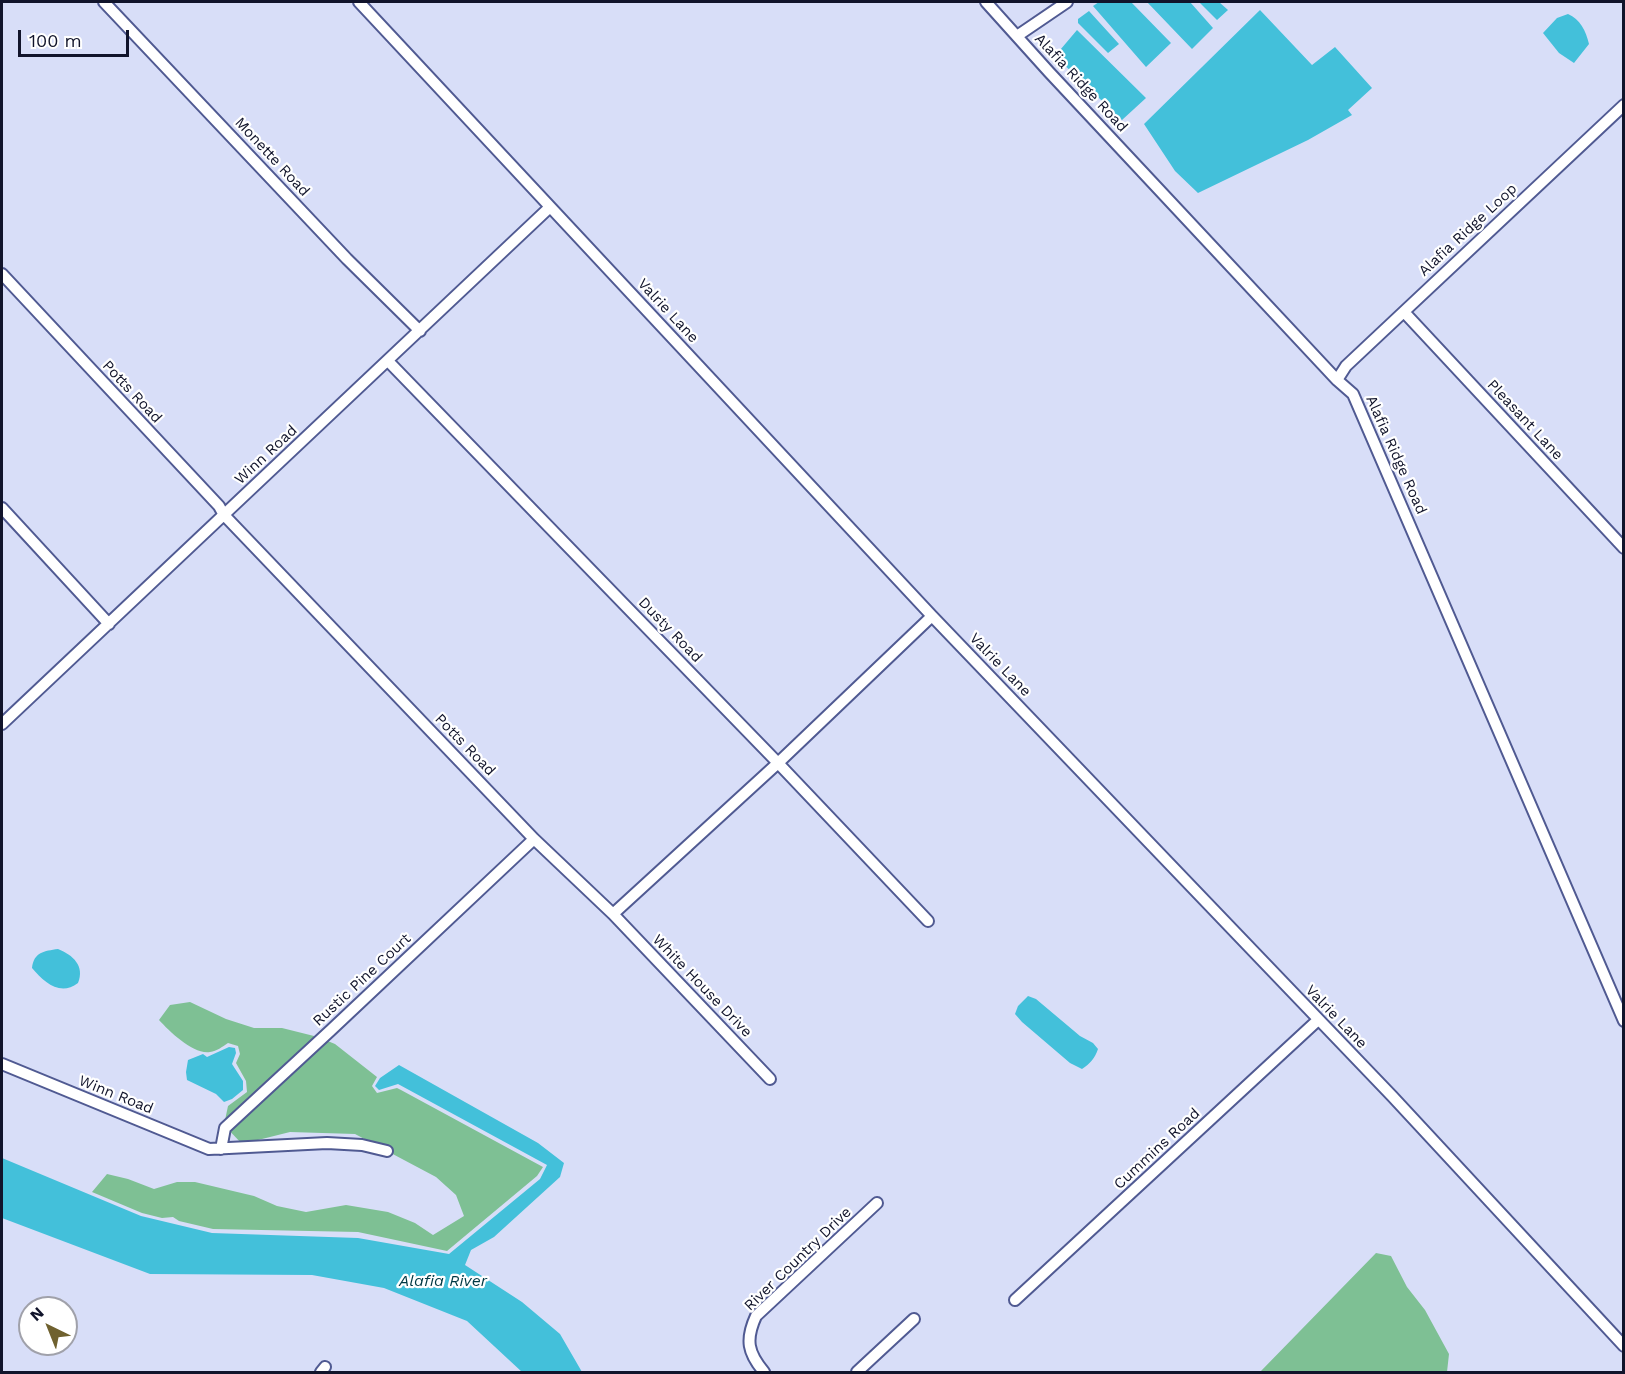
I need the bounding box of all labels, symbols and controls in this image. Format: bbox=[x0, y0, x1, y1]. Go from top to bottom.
scale bar bbox=[21, 18, 132, 56]
text: 100 m bbox=[29, 30, 82, 51]
street label: Alafia Ridge Road bbox=[1031, 30, 1131, 136]
street label: Monette Road bbox=[231, 114, 313, 200]
street label: Alafia Ridge Loop bbox=[1415, 180, 1521, 280]
street label: Valrie Lane bbox=[634, 275, 702, 347]
street label: Potts Road bbox=[98, 357, 166, 427]
street label: Pleasant Lane bbox=[1483, 376, 1567, 464]
street label: Alafia Ridge Road bbox=[1362, 393, 1430, 517]
street label: Winn Road bbox=[231, 422, 301, 488]
street label: Dusty Road bbox=[634, 594, 706, 666]
street label: Valrie Lane bbox=[965, 630, 1035, 700]
street label: Potts Road bbox=[431, 710, 499, 780]
street label: Rustic Pine Court bbox=[309, 930, 415, 1030]
street label: White House Drive bbox=[648, 931, 756, 1041]
street label: Valrie Lane bbox=[1301, 982, 1371, 1052]
street label: Winn Road bbox=[76, 1072, 156, 1118]
street label: Cummins Road bbox=[1110, 1105, 1204, 1193]
street label: River Country Drive bbox=[741, 1203, 855, 1315]
water label: Alafia River bbox=[399, 1271, 487, 1291]
north arrow bbox=[18, 1296, 78, 1356]
text: N bbox=[26, 1303, 48, 1325]

